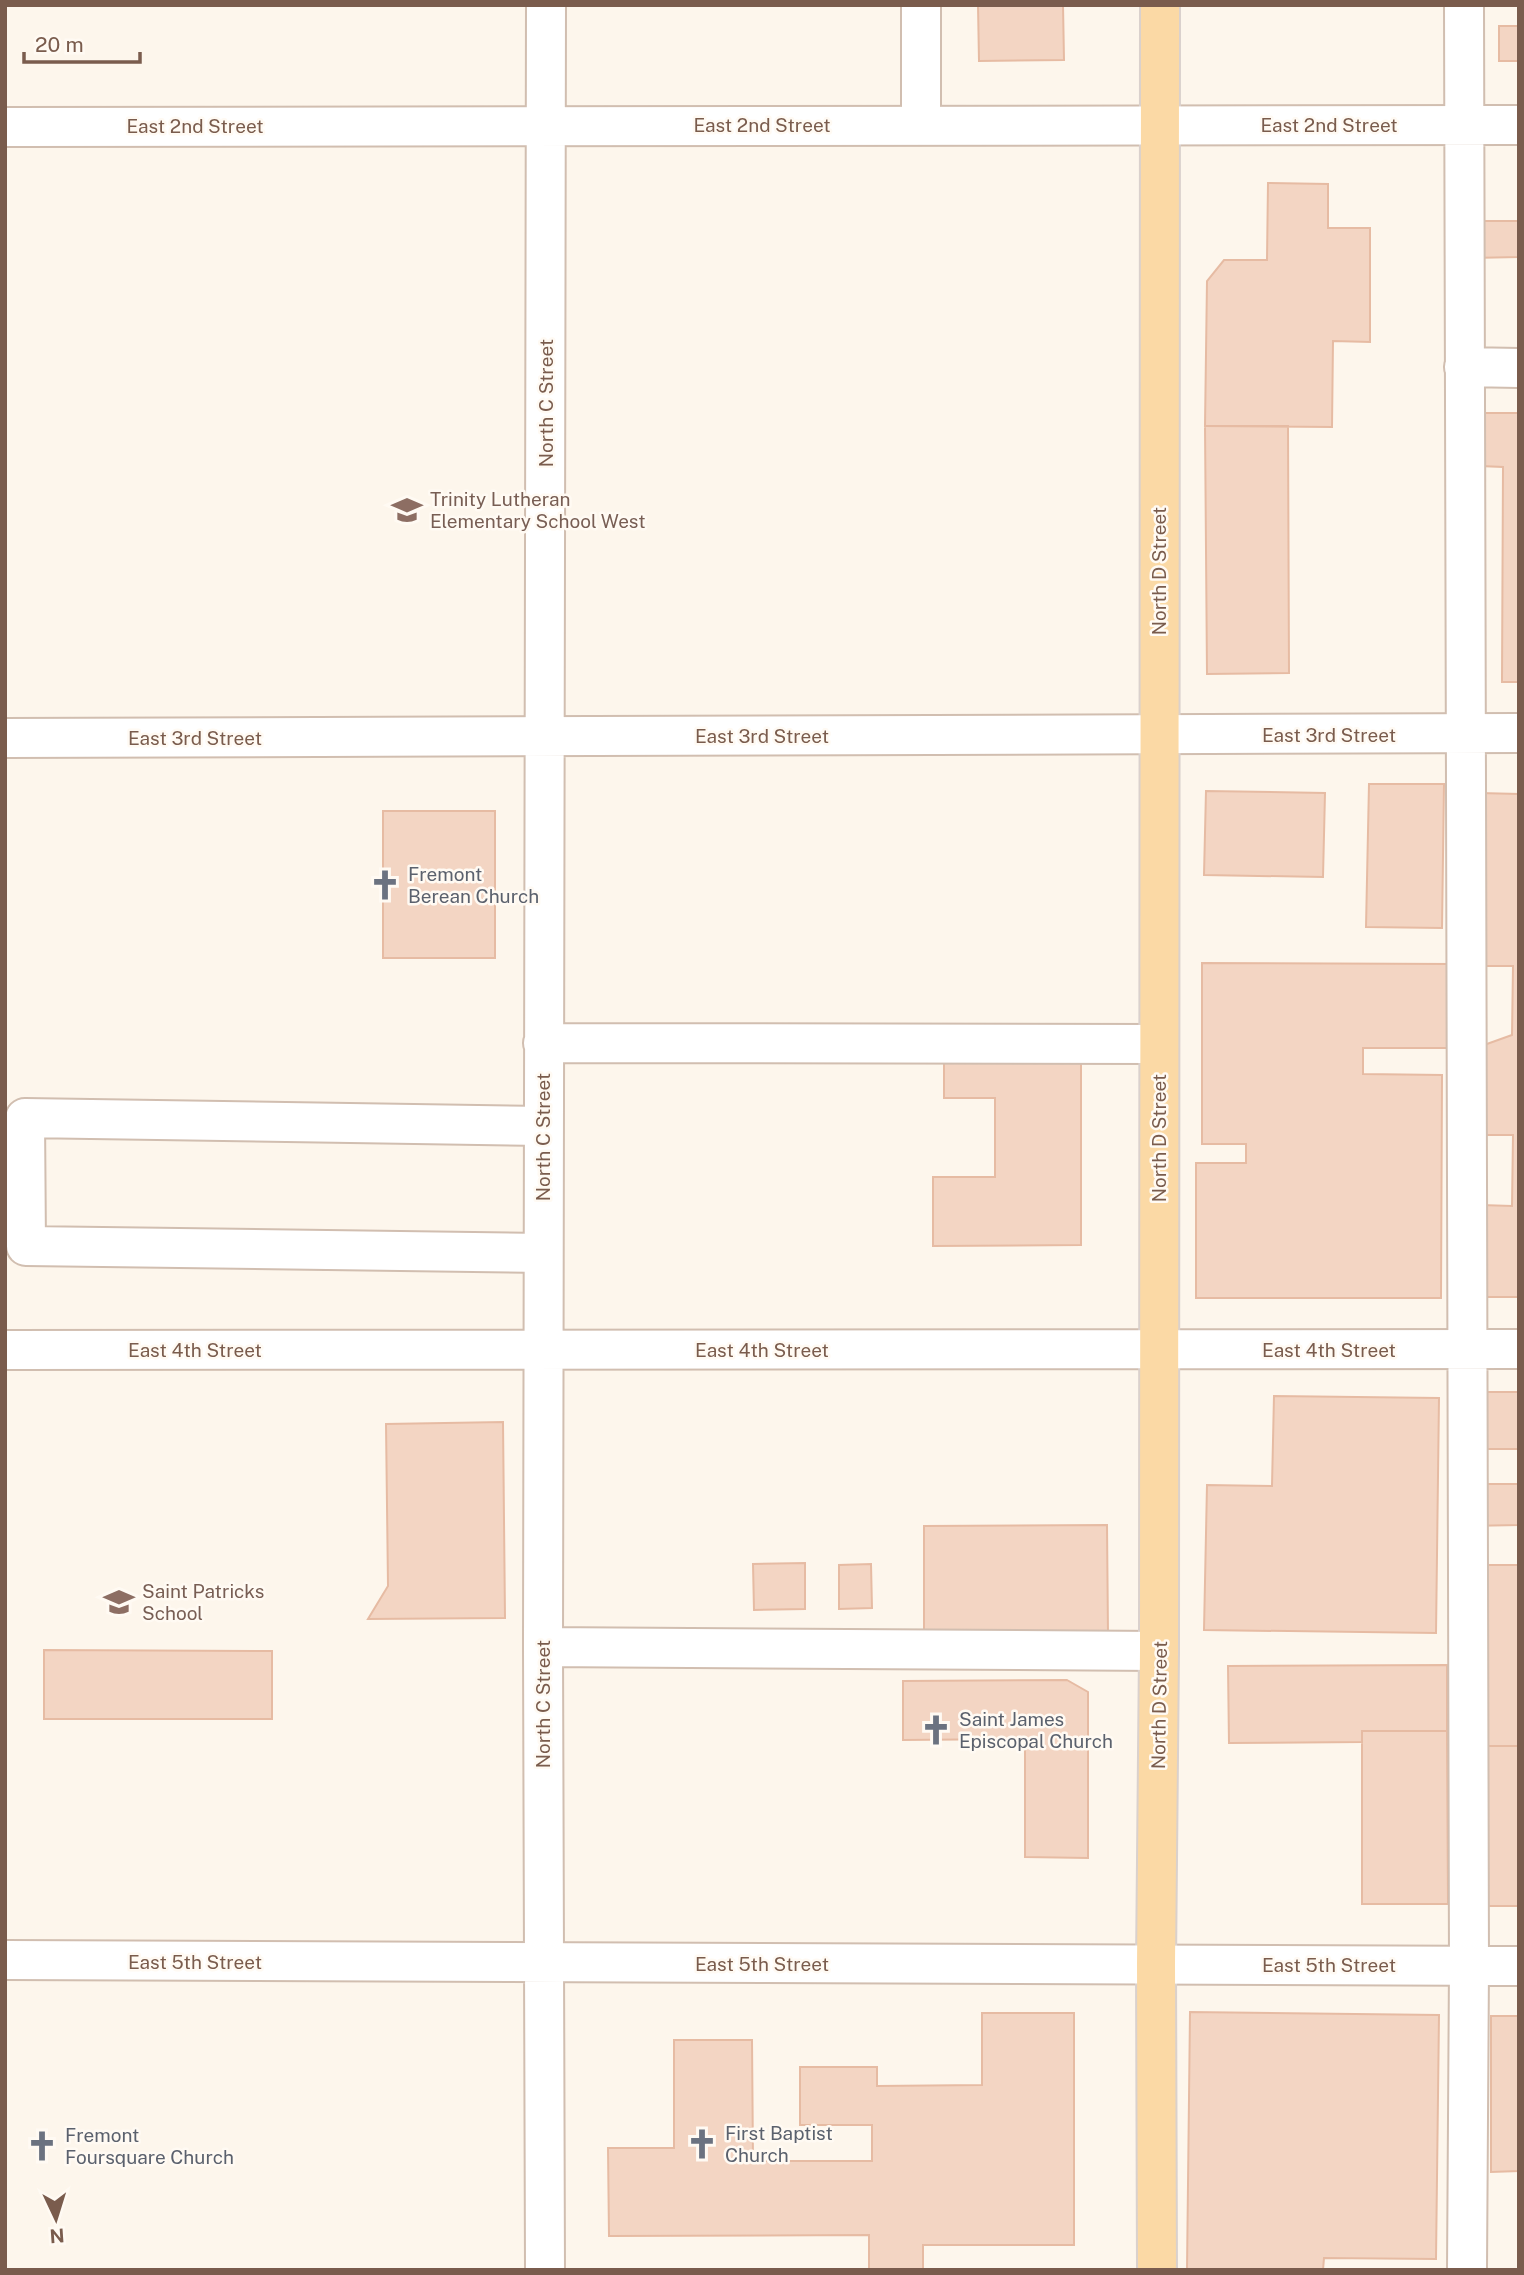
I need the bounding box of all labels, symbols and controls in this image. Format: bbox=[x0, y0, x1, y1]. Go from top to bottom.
scale bar bbox=[24, 21, 140, 65]
text: 20 m bbox=[35, 32, 84, 57]
street label: East 2nd Street bbox=[693, 114, 831, 136]
street label: East 2nd Street bbox=[1260, 114, 1398, 136]
street label: East 2nd Street bbox=[126, 115, 264, 137]
street label: North C Street bbox=[535, 339, 557, 467]
place label: Trinity Lutheran Elementary School West bbox=[430, 488, 646, 532]
school or university icon: Trinity Lutheran Elementary School West bbox=[390, 493, 424, 527]
street label: North D Street bbox=[1148, 507, 1170, 635]
street label: East 3rd Street bbox=[1262, 724, 1396, 746]
street label: East 3rd Street bbox=[695, 725, 829, 747]
street label: East 3rd Street bbox=[128, 727, 262, 749]
place label: Fremont Berean Church bbox=[408, 863, 539, 907]
church icon: Fremont Berean Church bbox=[368, 868, 402, 902]
street label: North C Street bbox=[532, 1073, 554, 1201]
street label: North D Street bbox=[1148, 1074, 1170, 1202]
street label: East 4th Street bbox=[128, 1339, 262, 1361]
street label: East 4th Street bbox=[695, 1339, 829, 1361]
street label: East 4th Street bbox=[1262, 1339, 1396, 1361]
place label: Saint Patricks School bbox=[142, 1580, 264, 1624]
school or university icon: Saint Patricks School bbox=[102, 1585, 136, 1619]
street label: North C Street bbox=[532, 1640, 554, 1768]
street label: North D Street bbox=[1147, 1641, 1171, 1769]
place label: Saint James Episcopal Church bbox=[959, 1708, 1113, 1752]
church icon: Saint James Episcopal Church bbox=[919, 1713, 953, 1747]
street label: East 5th Street bbox=[128, 1951, 262, 1973]
street label: East 5th Street bbox=[695, 1953, 829, 1975]
street label: East 5th Street bbox=[1262, 1954, 1396, 1976]
place label: First Baptist Church bbox=[725, 2122, 833, 2166]
place label: Fremont Foursquare Church bbox=[65, 2124, 234, 2168]
church icon: First Baptist Church bbox=[685, 2127, 719, 2161]
church icon: Fremont Foursquare Church bbox=[25, 2129, 59, 2163]
north arrow bbox=[21, 2184, 91, 2254]
text: N bbox=[49, 2224, 65, 2247]

